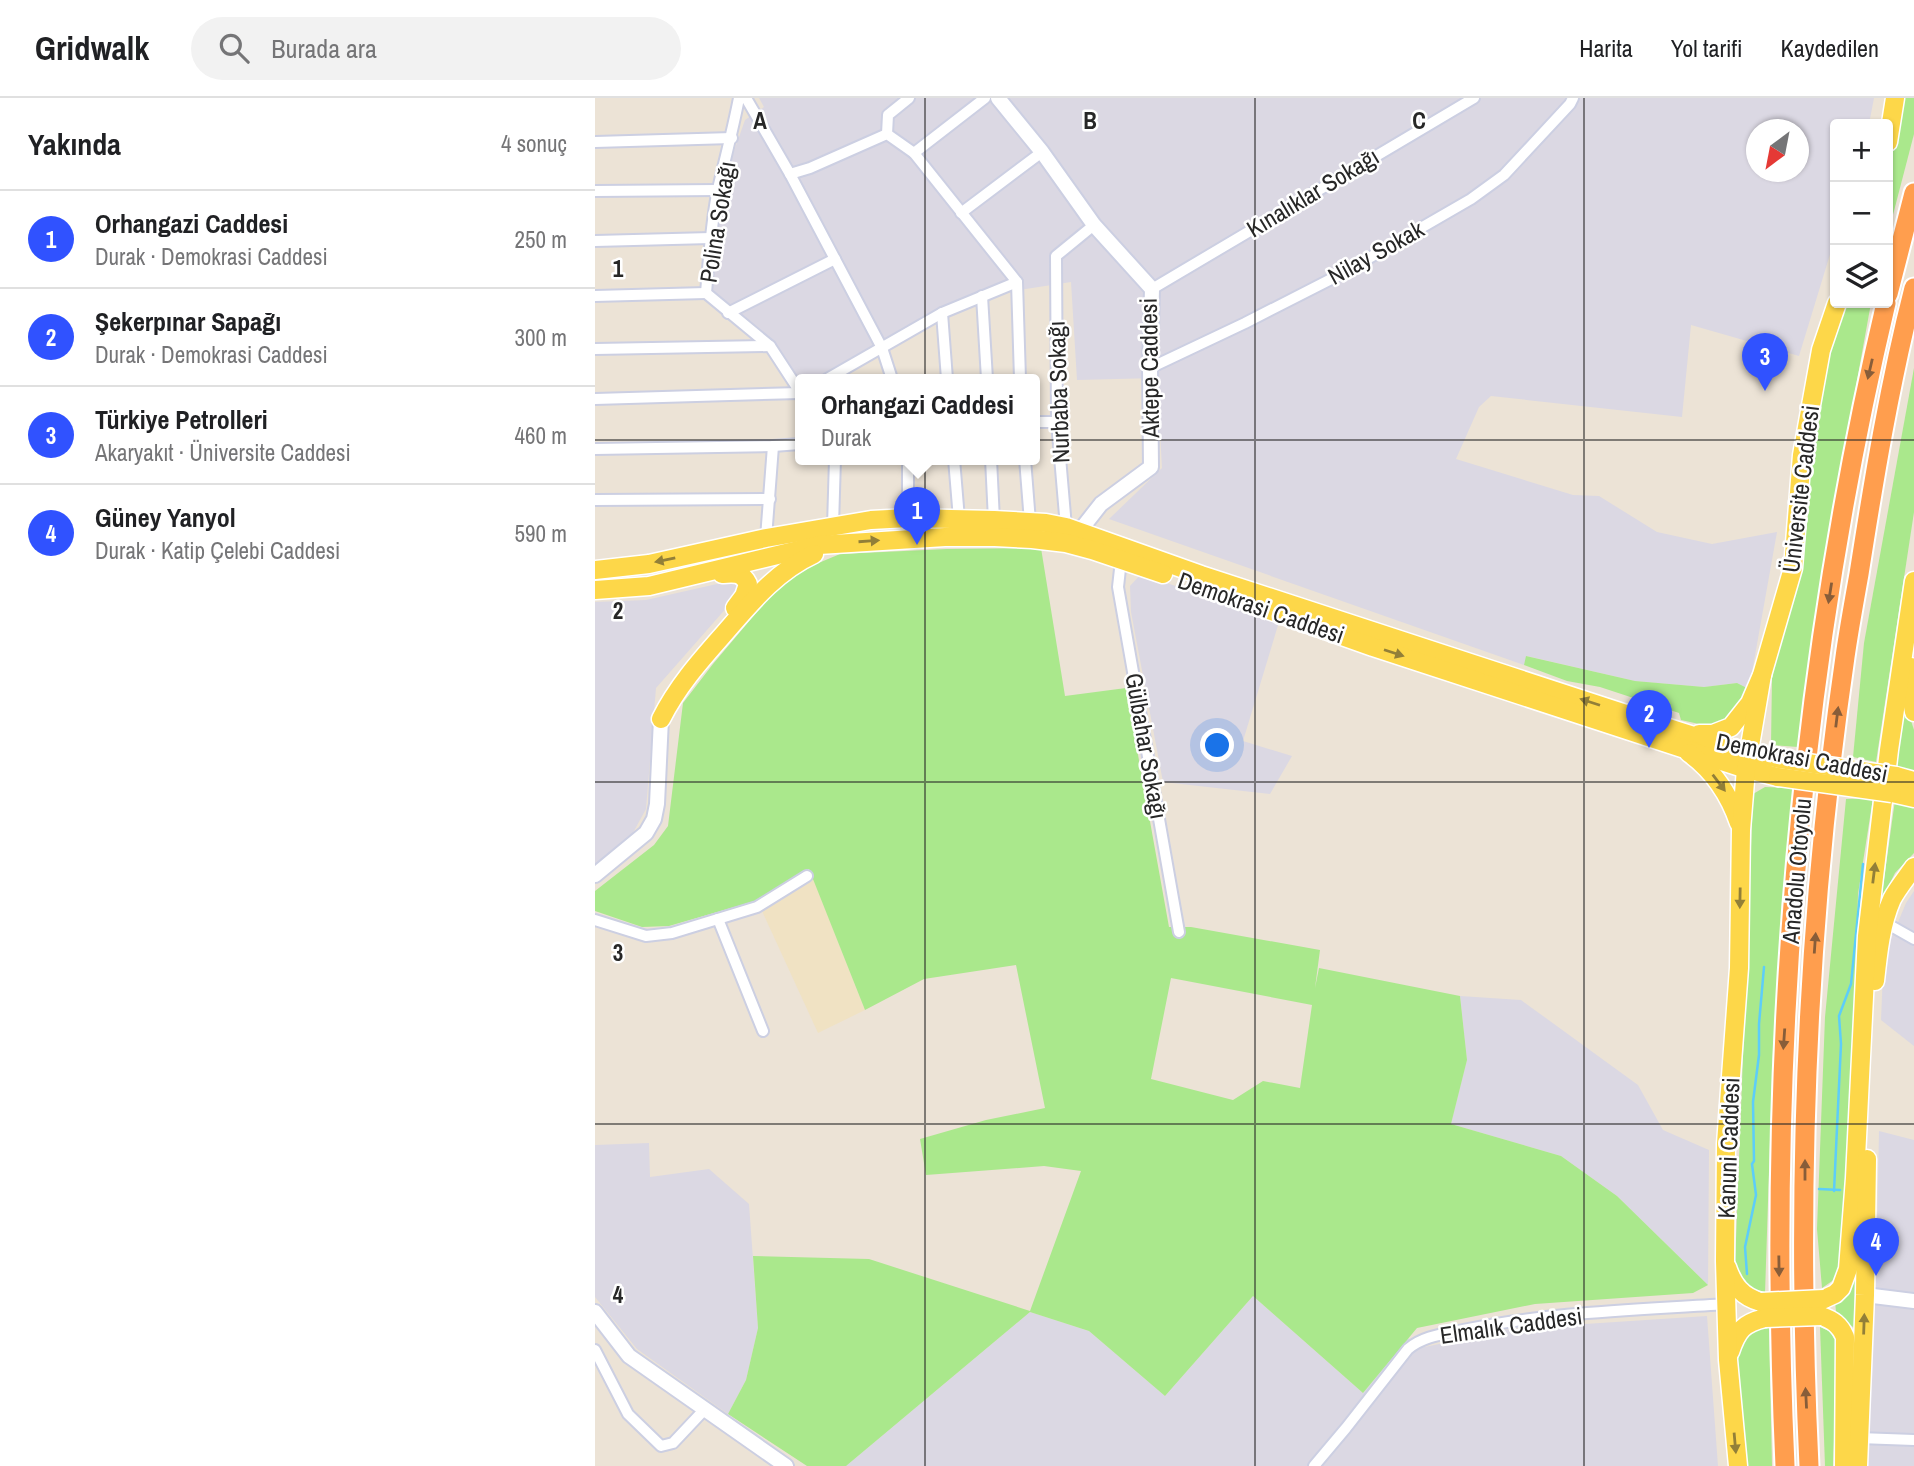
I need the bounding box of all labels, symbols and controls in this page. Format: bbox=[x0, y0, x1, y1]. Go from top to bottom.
search box bbox=[191, 17, 681, 80]
text: Gridwalk bbox=[35, 26, 149, 70]
icon: search bbox=[215, 29, 253, 67]
text: Burada ara bbox=[271, 31, 377, 66]
text: Harita bbox=[1579, 32, 1633, 64]
text: Yol tarifi bbox=[1671, 32, 1743, 64]
text: Kaydedilen bbox=[1781, 32, 1879, 64]
text: A bbox=[753, 105, 767, 136]
text: B bbox=[1083, 105, 1097, 136]
text: C bbox=[1412, 105, 1426, 136]
north arrow bbox=[1746, 119, 1809, 182]
map controls bbox=[1830, 119, 1893, 308]
button: + bbox=[1830, 119, 1893, 182]
text: Yakında bbox=[28, 124, 121, 164]
text: 4 sonuç bbox=[501, 128, 567, 159]
street label: Kınalıklar Sokağı bbox=[1240, 140, 1384, 244]
street label: Polina Sokağı bbox=[692, 159, 742, 285]
button: − bbox=[1830, 182, 1893, 245]
text: Orhangazi Caddesi bbox=[95, 206, 288, 241]
street label: Nilay Sokak bbox=[1322, 213, 1429, 292]
text: 1 bbox=[46, 224, 56, 255]
text: 250 m bbox=[515, 224, 567, 255]
text: Durak · Demokrasi Caddesi bbox=[95, 241, 328, 272]
button: layers bbox=[1830, 245, 1893, 308]
text: 1 bbox=[613, 253, 624, 284]
street label: Aktepe Caddesi bbox=[1132, 298, 1166, 439]
text: Şekerpınar Sapağı bbox=[95, 304, 281, 339]
street label: Nurbaba Sokağı bbox=[1040, 320, 1076, 464]
text: 2 bbox=[46, 322, 56, 353]
text: 300 m bbox=[515, 322, 567, 353]
pin: 3 bbox=[1742, 333, 1788, 391]
text: Durak · Demokrasi Caddesi bbox=[95, 339, 328, 370]
one-way arrow bbox=[1865, 358, 1876, 380]
popup bbox=[795, 374, 1040, 465]
text: Orhangazi Caddesi bbox=[821, 387, 1014, 422]
text: Türkiye Petrolleri bbox=[95, 402, 268, 437]
street label: Üniversite Caddesi bbox=[1774, 403, 1826, 574]
text: 3 bbox=[46, 420, 56, 451]
text: 460 m bbox=[515, 420, 567, 451]
text: Durak bbox=[821, 422, 871, 453]
text: Akaryakıt · Üniversite Caddesi bbox=[95, 437, 351, 468]
pin: 1 bbox=[894, 487, 940, 545]
text: Güney Yanyol bbox=[95, 500, 236, 535]
text: 4 bbox=[46, 518, 56, 549]
text: 590 m bbox=[515, 518, 567, 549]
text: Durak · Katip Çelebi Caddesi bbox=[95, 535, 340, 566]
one-way arrow bbox=[859, 535, 881, 546]
one-way arrow bbox=[654, 555, 676, 566]
street label: Demokrasi Caddesi bbox=[1174, 564, 1349, 650]
one-way arrow bbox=[1824, 582, 1835, 604]
text: 2 bbox=[613, 595, 623, 626]
one-way arrow bbox=[1384, 649, 1405, 659]
street label: Gülbahar Sokağı bbox=[1118, 670, 1176, 821]
pin: 2 bbox=[1626, 690, 1672, 748]
one-way arrow bbox=[1579, 696, 1600, 707]
one-way arrow bbox=[1832, 706, 1843, 728]
street label: Demokrasi Caddesi bbox=[1714, 725, 1891, 789]
your location bbox=[1200, 728, 1234, 762]
one-way arrow bbox=[1711, 773, 1726, 791]
street label: Anadolu Otoyolu bbox=[1774, 797, 1818, 946]
one-way arrow bbox=[1869, 861, 1880, 883]
one-way arrow bbox=[1734, 887, 1746, 909]
one-way arrow bbox=[1810, 932, 1821, 954]
text: 3 bbox=[613, 937, 623, 968]
one-way arrow bbox=[1779, 1028, 1790, 1050]
street label: Kanuni Caddesi bbox=[1710, 1077, 1746, 1219]
one-way arrow bbox=[1799, 1159, 1811, 1181]
pin: 4 bbox=[1853, 1218, 1899, 1276]
one-way arrow bbox=[1773, 1255, 1785, 1277]
text: 4 bbox=[613, 1279, 624, 1310]
street label: Elmalık Caddesi bbox=[1438, 1299, 1584, 1351]
one-way arrow bbox=[1858, 1313, 1869, 1335]
one-way arrow bbox=[1800, 1387, 1811, 1409]
one-way arrow bbox=[1730, 1432, 1741, 1454]

